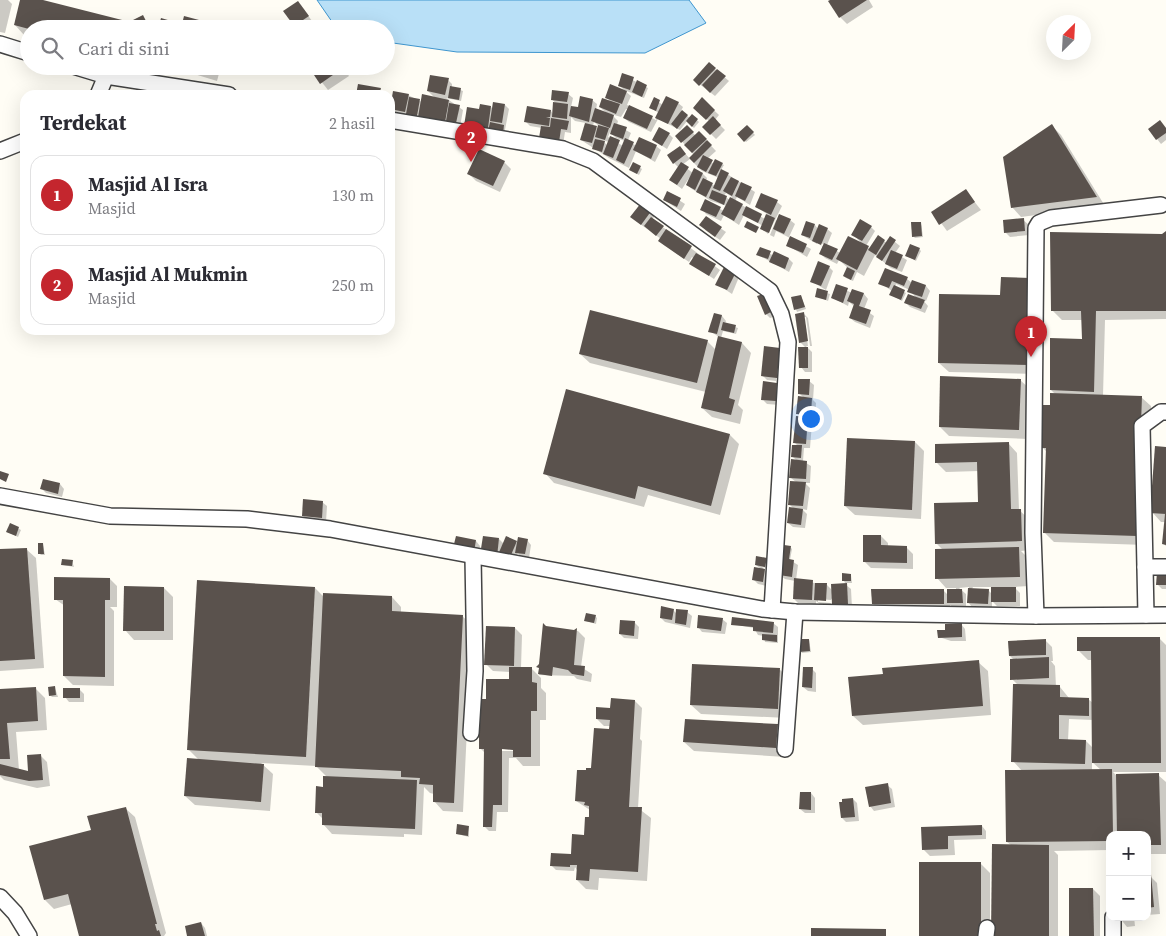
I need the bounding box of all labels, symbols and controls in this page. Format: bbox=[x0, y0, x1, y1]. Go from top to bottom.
north arrow bbox=[1046, 15, 1091, 60]
search box bbox=[20, 20, 395, 75]
icon: search bbox=[38, 34, 66, 62]
text: Cari di sini bbox=[78, 35, 170, 61]
text: Terdekat bbox=[40, 108, 126, 137]
text: 2 hasil bbox=[329, 112, 375, 134]
pin: 2 bbox=[455, 121, 487, 162]
text: Masjid Al Isra bbox=[88, 171, 208, 197]
text: 1 bbox=[53, 184, 61, 206]
text: 130 m bbox=[332, 184, 374, 206]
text: Masjid bbox=[88, 197, 135, 219]
text: Masjid Al Mukmin bbox=[88, 261, 248, 287]
text: 2 bbox=[53, 274, 61, 296]
text: 250 m bbox=[332, 274, 374, 296]
text: Masjid bbox=[88, 287, 135, 309]
pin: 1 bbox=[1015, 316, 1047, 357]
your location bbox=[798, 406, 824, 432]
map controls bbox=[1106, 831, 1151, 921]
button: + bbox=[1106, 831, 1151, 876]
button: − bbox=[1106, 876, 1151, 921]

